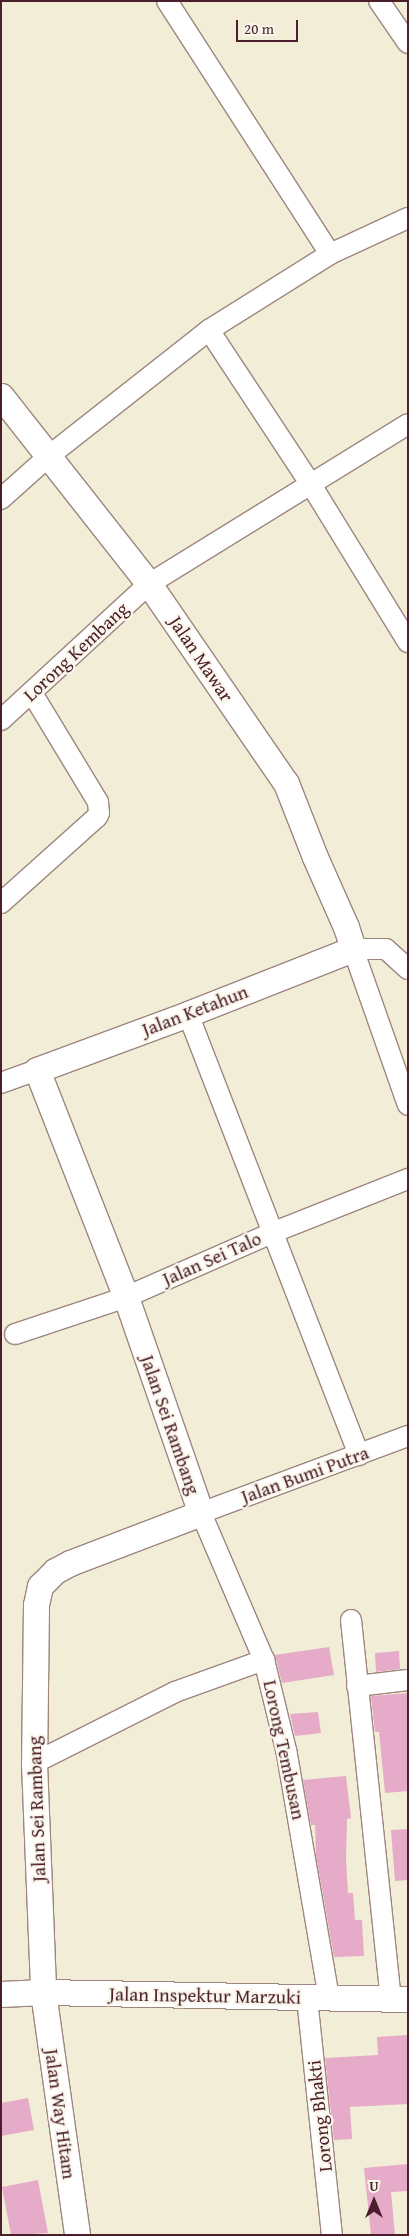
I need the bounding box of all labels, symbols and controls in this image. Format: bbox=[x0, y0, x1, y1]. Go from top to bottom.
scale bar bbox=[239, 10, 302, 42]
text: 20 m bbox=[244, 18, 274, 39]
street label: Lorong Kembang bbox=[19, 598, 133, 706]
street label: Jalan Mawar bbox=[164, 612, 238, 706]
street label: Jalan Ketahun bbox=[139, 980, 251, 1042]
street label: Jalan Sei Talo bbox=[159, 1227, 265, 1291]
street label: Jalan Sei Rambang bbox=[135, 1352, 205, 1498]
street label: Jalan Bumi Putra bbox=[238, 1441, 372, 1509]
street label: Lorong Tembusan bbox=[258, 1678, 310, 1822]
street label: Jalan Sei Rambang bbox=[23, 1736, 51, 1882]
street label: Jalan Inspektur Marzuki bbox=[109, 1983, 301, 2009]
street label: Jalan Way Hitam bbox=[40, 2047, 80, 2181]
street label: Lorong Bhakti bbox=[303, 2059, 337, 2173]
north arrow bbox=[349, 2176, 399, 2226]
text: U bbox=[369, 2176, 379, 2196]

